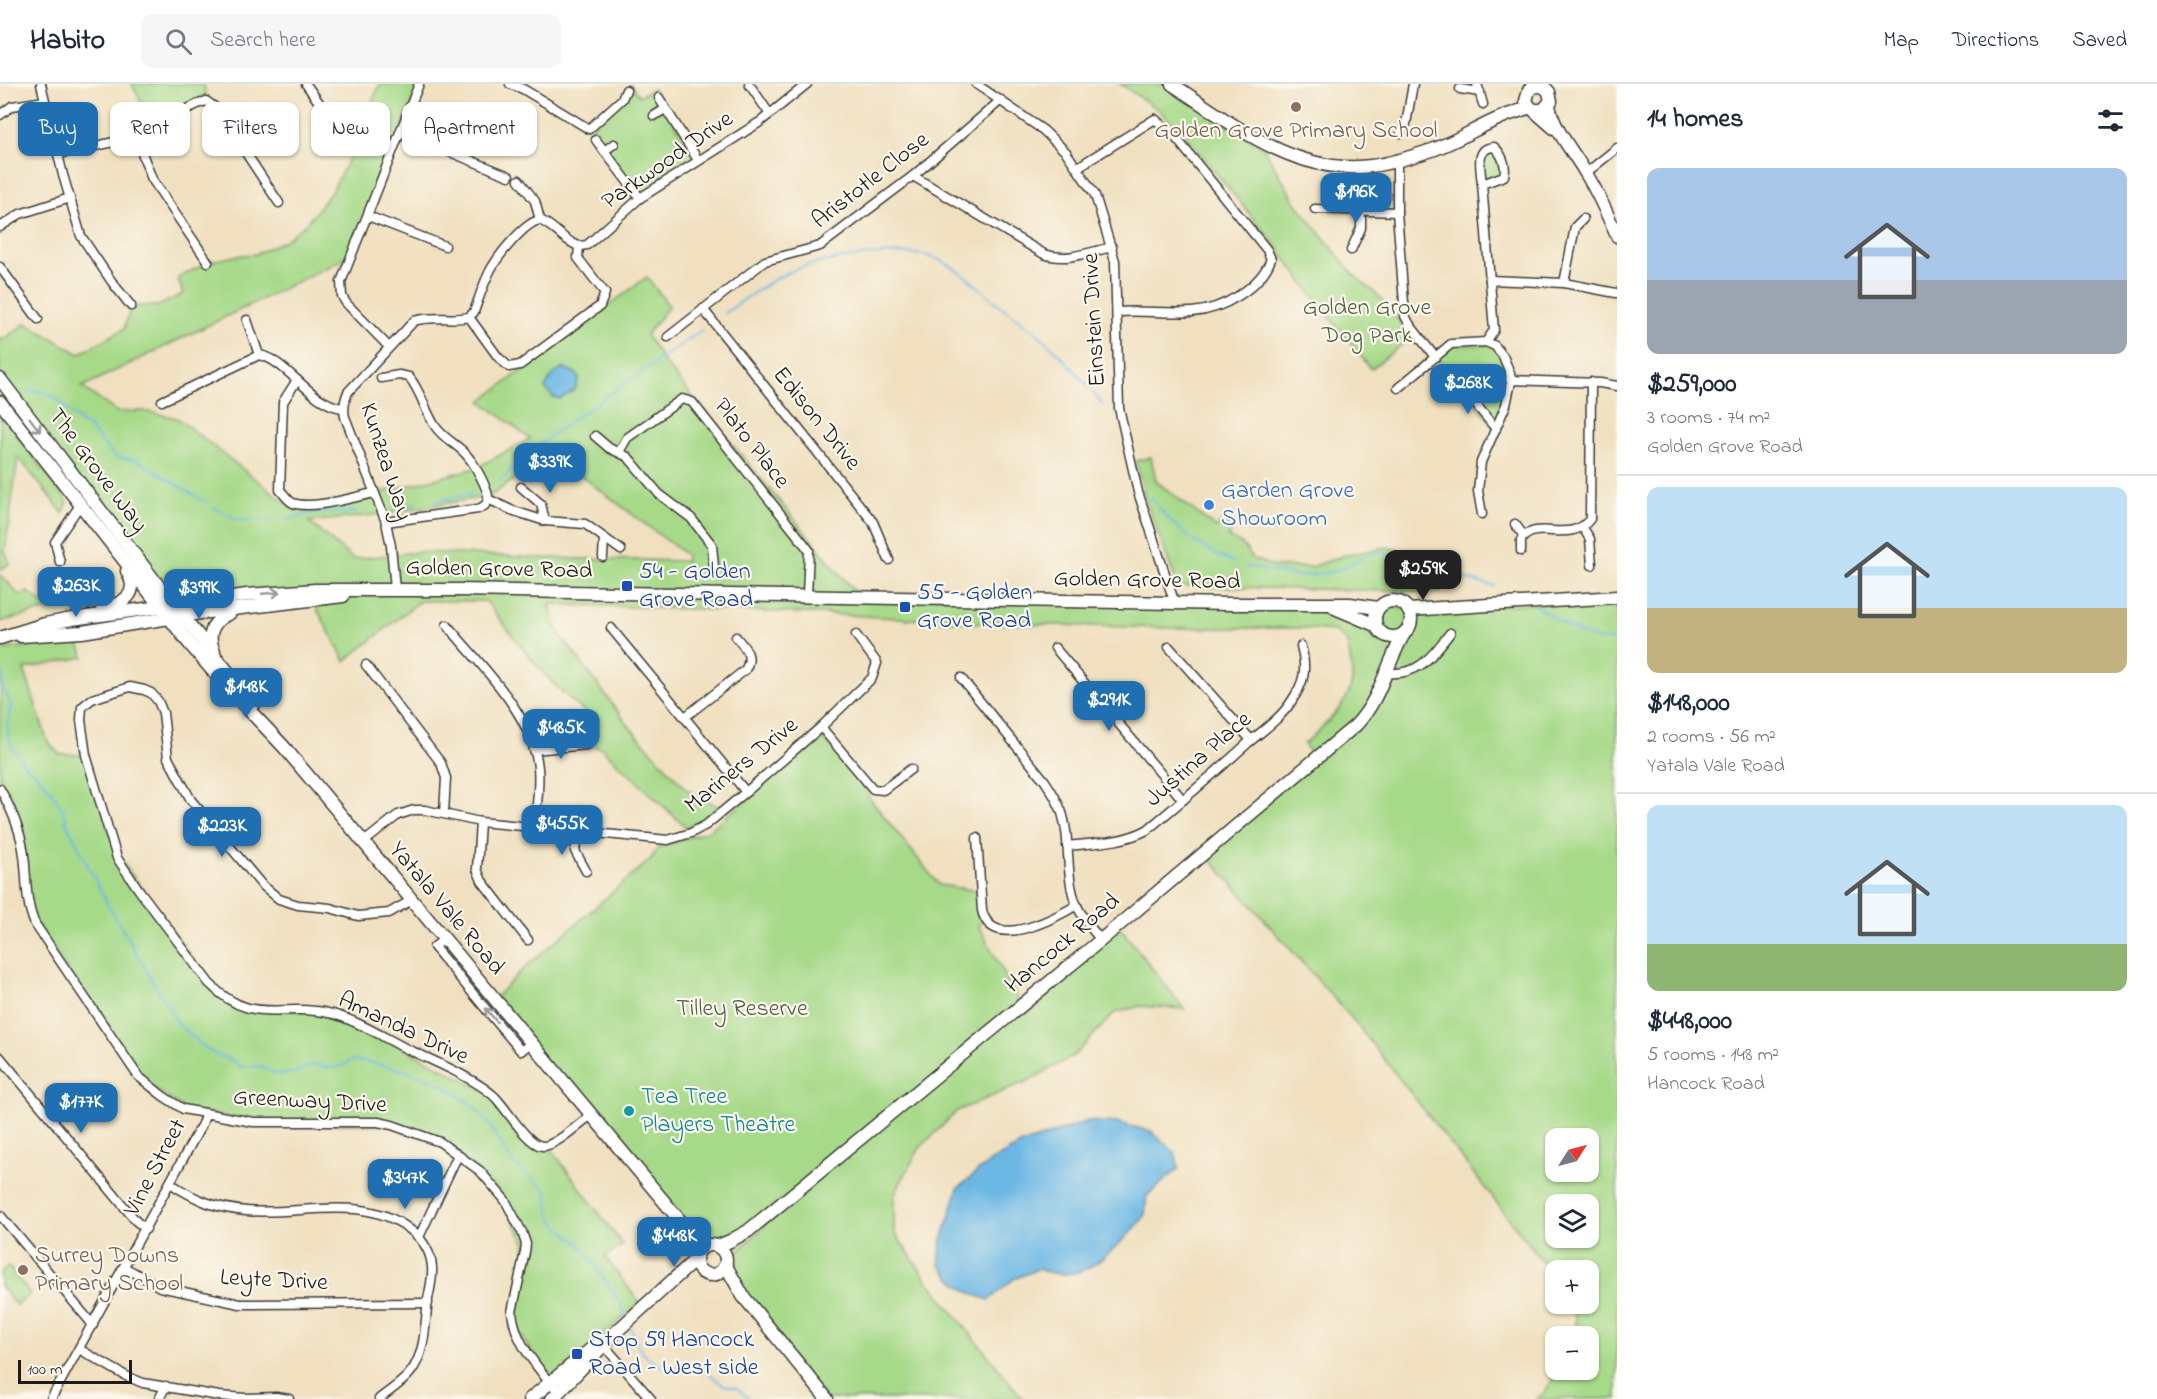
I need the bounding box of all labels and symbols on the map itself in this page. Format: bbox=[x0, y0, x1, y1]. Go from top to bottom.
marker: Golden Grove Primary School bbox=[1289, 100, 1303, 114]
street label: Parkwood Drive bbox=[595, 103, 741, 219]
place label: Golden Grove Primary School bbox=[1155, 114, 1437, 150]
street label: Aristotle Close bbox=[805, 124, 937, 238]
pin: $196K bbox=[1314, 173, 1398, 224]
street label: Einstein Drive bbox=[1074, 252, 1116, 388]
park label: Golden Grove Dog Park bbox=[1303, 291, 1432, 354]
street label: Edison Drive bbox=[763, 359, 869, 479]
pin: $268K bbox=[1426, 364, 1510, 415]
street label: Plato Place bbox=[704, 391, 798, 497]
street label: Kunzea Way bbox=[349, 399, 420, 526]
street label: The Grove Way bbox=[38, 401, 156, 541]
one-way arrow bbox=[29, 417, 42, 433]
pin: $339K bbox=[508, 443, 592, 494]
place label: Garden Grove Showroom bbox=[1221, 474, 1354, 537]
marker: Garden Grove Showroom bbox=[1202, 498, 1216, 512]
pin: $259K bbox=[1381, 550, 1465, 601]
street label: Golden Grove Road bbox=[405, 551, 593, 589]
place label: 54 - Golden Grove Road bbox=[639, 555, 753, 618]
street label: Golden Grove Road bbox=[1053, 562, 1241, 600]
pin: $263K bbox=[34, 567, 118, 618]
pin: $399K bbox=[157, 569, 241, 620]
place label: 55 - Golden Grove Road bbox=[917, 576, 1032, 639]
marker: 54 - Golden Grove Road bbox=[620, 579, 634, 593]
one-way arrow bbox=[261, 588, 281, 599]
marker: 55 - Golden Grove Road bbox=[898, 600, 912, 614]
pin: $148K bbox=[204, 668, 288, 719]
pin: $291K bbox=[1067, 681, 1151, 732]
street label: Justina Place bbox=[1138, 703, 1260, 816]
pin: $485K bbox=[519, 709, 603, 760]
street label: Mariners Drive bbox=[678, 709, 807, 823]
pin: $455K bbox=[520, 805, 604, 856]
pin: $223K bbox=[180, 807, 264, 858]
street label: Yatala Vale Road bbox=[379, 834, 513, 984]
street label: Hancock Road bbox=[998, 885, 1129, 1003]
street label: Amanda Drive bbox=[332, 983, 474, 1075]
park label: Tilley Reserve bbox=[676, 992, 808, 1028]
one-way arrow bbox=[485, 1008, 498, 1024]
street label: Greenway Drive bbox=[232, 1080, 388, 1125]
place label: Tea Tree Players Theatre bbox=[641, 1080, 796, 1144]
pin: $177K bbox=[39, 1083, 123, 1134]
marker: Tea Tree Players Theatre bbox=[622, 1104, 636, 1118]
street label: Vine Street bbox=[115, 1113, 196, 1224]
north arrow bbox=[1545, 1128, 1599, 1182]
pin: $347K bbox=[363, 1159, 447, 1210]
pin: $448K bbox=[632, 1217, 716, 1268]
place label: Surrey Downs Primary School bbox=[35, 1239, 183, 1303]
street label: Leyte Drive bbox=[219, 1261, 329, 1302]
marker: Surrey Downs Primary School bbox=[16, 1263, 30, 1277]
place label: Stop 59 Hancock Road - West side bbox=[589, 1323, 759, 1386]
marker: Stop 59 Hancock Road - West side bbox=[570, 1347, 584, 1361]
scale bar bbox=[18, 1357, 132, 1384]

